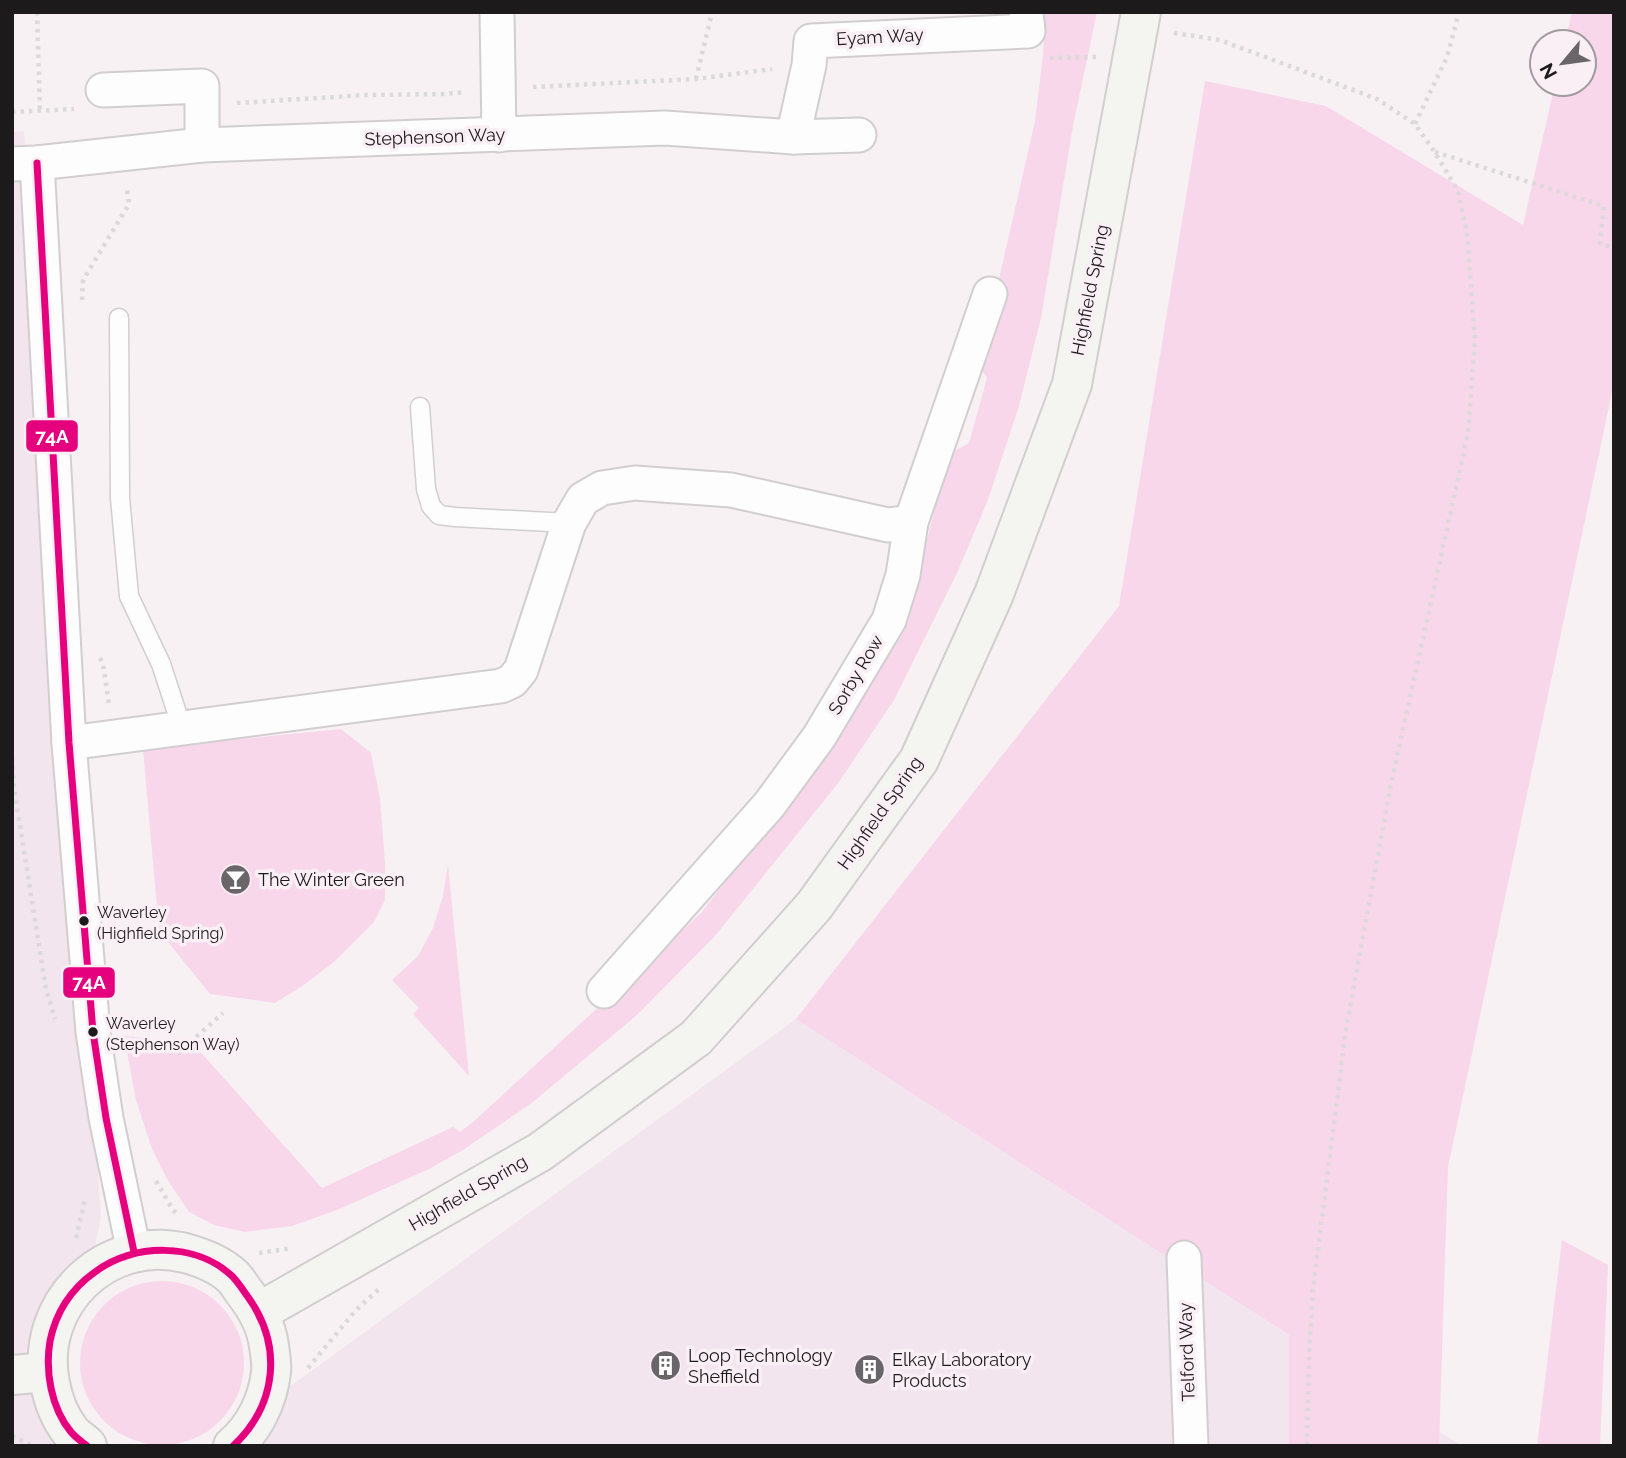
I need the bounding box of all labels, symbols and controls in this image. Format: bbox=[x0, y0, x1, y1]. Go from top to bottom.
street label: Eyam Way bbox=[836, 24, 925, 49]
north arrow bbox=[1528, 28, 1598, 98]
text: N bbox=[1535, 60, 1561, 83]
street label: Stephenson Way bbox=[364, 124, 506, 149]
street label: Highfield Spring bbox=[1067, 223, 1112, 357]
line badge: 74A bbox=[25, 419, 79, 453]
text: 74A bbox=[35, 425, 69, 447]
street label: Sorby Row bbox=[824, 631, 888, 718]
street label: Highfield Spring bbox=[833, 752, 926, 873]
bar icon: The Winter Green bbox=[218, 863, 252, 897]
place label: The Winter Green bbox=[258, 869, 405, 890]
place label: Waverley (Highfield Spring) bbox=[97, 903, 224, 943]
marker: Waverley (Highfield Spring) bbox=[77, 914, 91, 928]
line badge: 74A bbox=[62, 966, 116, 999]
text: 74A bbox=[72, 971, 106, 993]
place label: Waverley (Stephenson Way) bbox=[106, 1014, 240, 1054]
marker: Waverley (Stephenson Way) bbox=[86, 1025, 100, 1039]
street label: Highfield Spring bbox=[405, 1150, 531, 1235]
street label: Telford Way bbox=[1174, 1302, 1199, 1402]
place label: Loop Technology Sheffield bbox=[688, 1345, 833, 1387]
building icon: Loop Technology Sheffield bbox=[648, 1349, 682, 1383]
place label: Elkay Laboratory Products bbox=[892, 1349, 1032, 1391]
building icon: Elkay Laboratory Products bbox=[852, 1353, 886, 1387]

